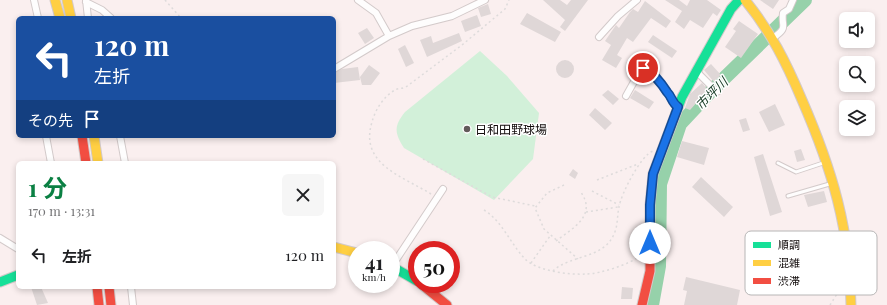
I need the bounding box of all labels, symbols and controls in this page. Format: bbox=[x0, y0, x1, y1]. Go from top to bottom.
map controls bbox=[839, 12, 875, 136]
button: sound bbox=[839, 12, 875, 48]
text: 120 m bbox=[94, 26, 169, 63]
icon: left bbox=[28, 32, 80, 84]
pin bbox=[626, 51, 660, 85]
button: search bbox=[839, 56, 875, 92]
icon: arrive bbox=[632, 57, 654, 79]
text: 左折 bbox=[94, 64, 130, 88]
water label: 市坪川 bbox=[691, 72, 732, 113]
button: layers bbox=[839, 100, 875, 136]
icon: arrive bbox=[81, 108, 103, 130]
text: その先 bbox=[28, 110, 73, 130]
place label: 日和田野球場 bbox=[475, 121, 547, 137]
marker: 日和田野球場 bbox=[462, 124, 472, 134]
text: 1 分 bbox=[28, 171, 67, 203]
button: close bbox=[282, 174, 324, 216]
text: 170 m · 13:31 bbox=[28, 202, 95, 219]
position arrow bbox=[629, 222, 671, 264]
legend bbox=[745, 231, 877, 295]
text: 順調 bbox=[778, 237, 800, 252]
speed limit sign: 50 bbox=[408, 241, 460, 293]
icon: left bbox=[28, 244, 50, 266]
text: 120 m bbox=[285, 245, 324, 265]
text: 左折 bbox=[62, 246, 92, 266]
text: 41 bbox=[365, 248, 383, 275]
text: 混雑 bbox=[778, 255, 800, 270]
text: km/h bbox=[362, 270, 386, 284]
text: 渋滞 bbox=[778, 273, 800, 288]

